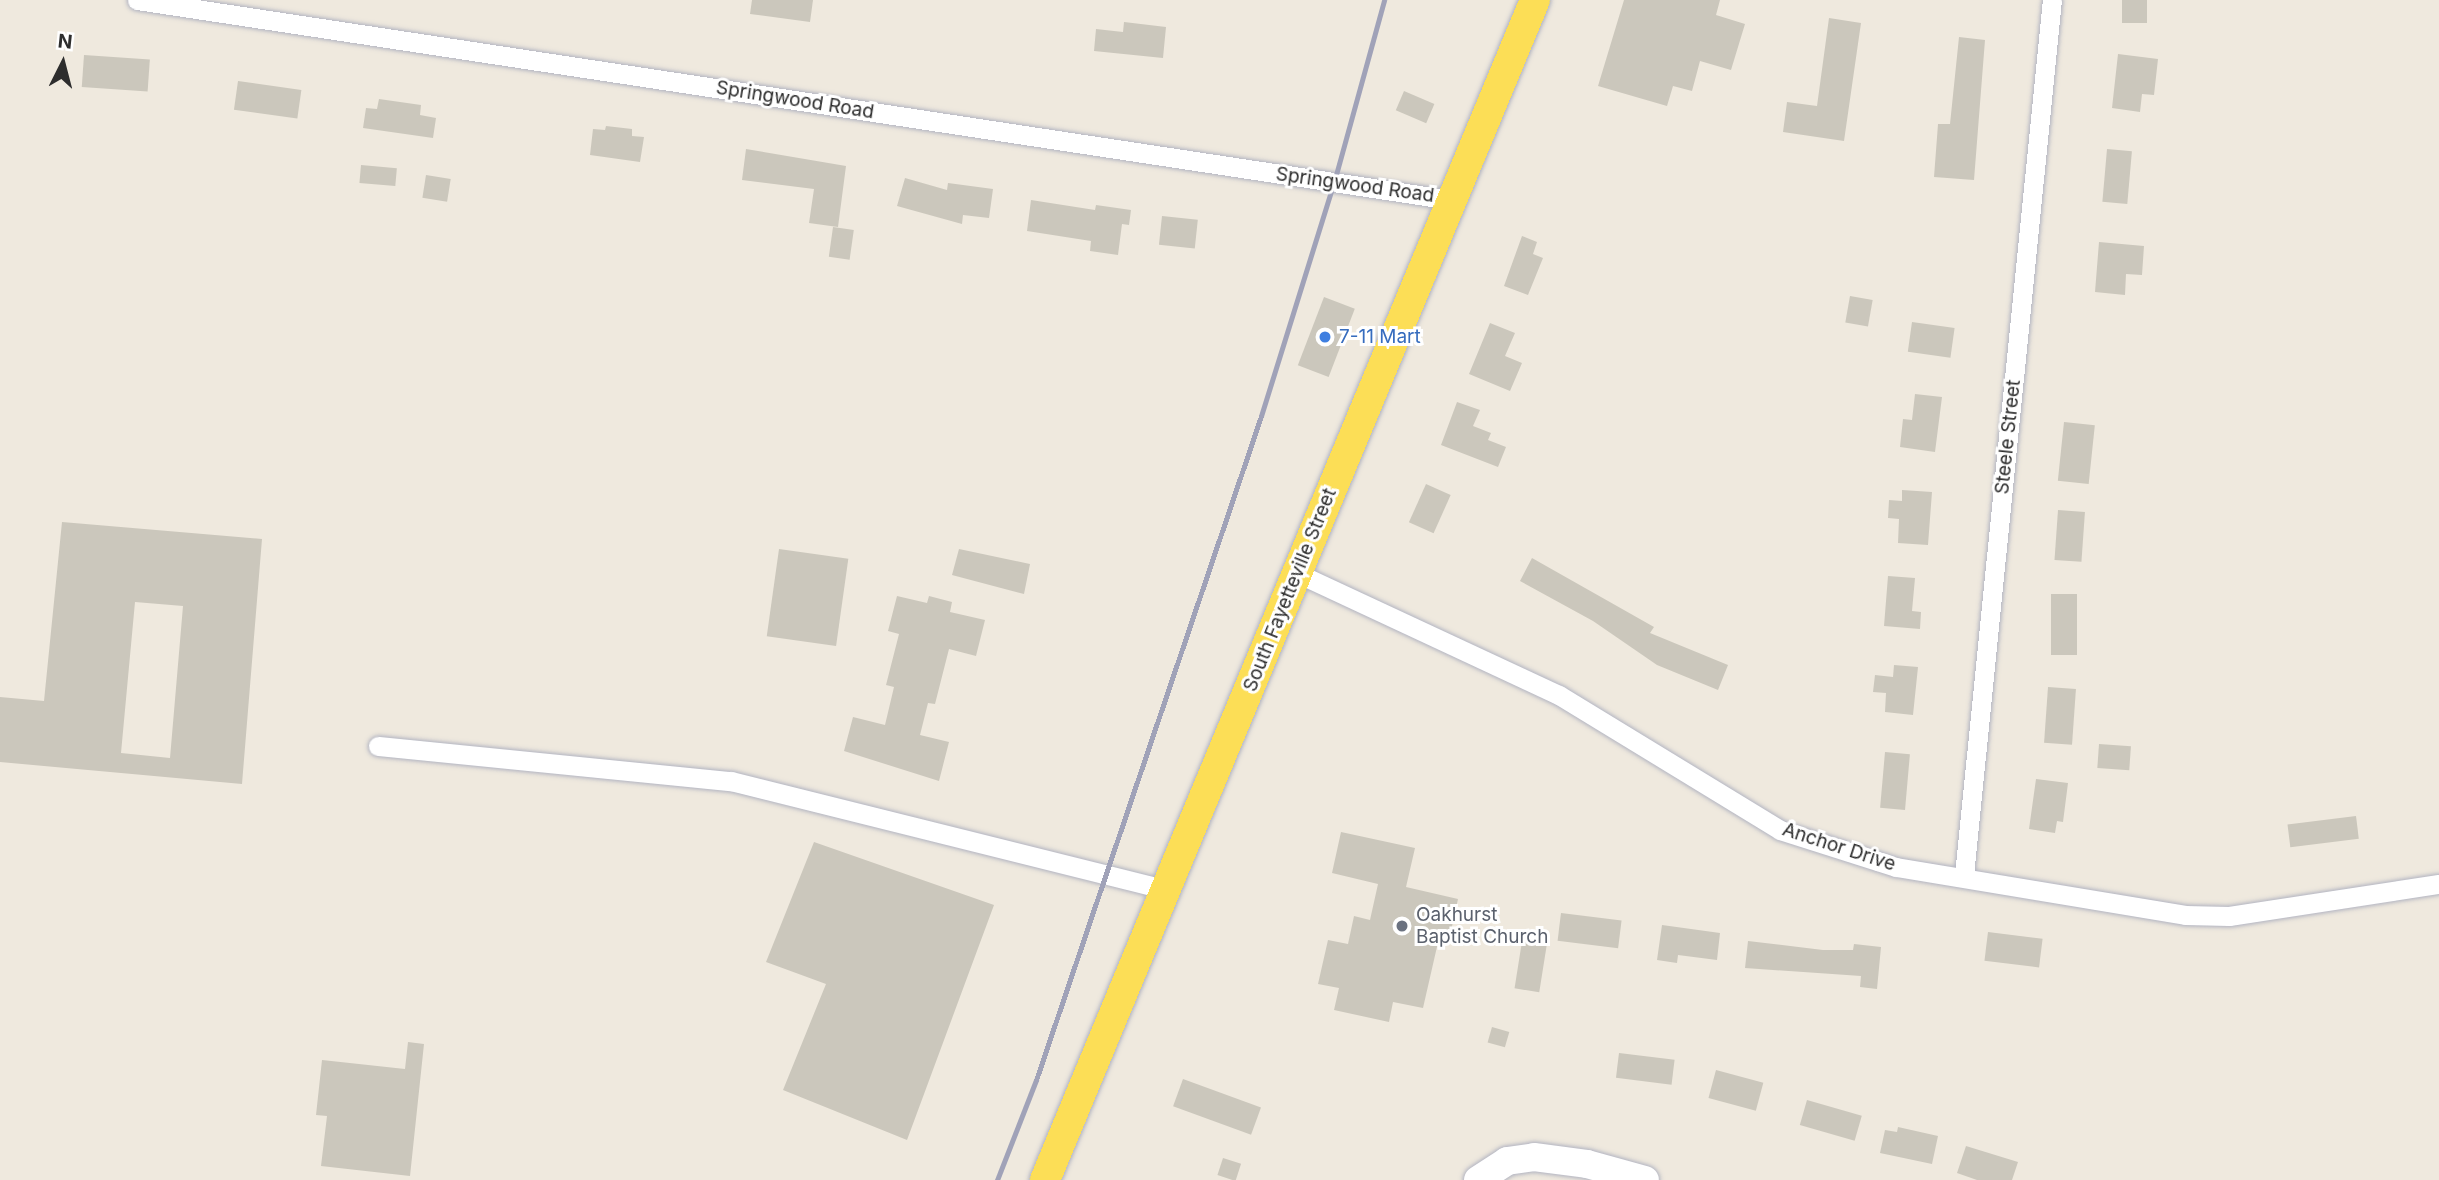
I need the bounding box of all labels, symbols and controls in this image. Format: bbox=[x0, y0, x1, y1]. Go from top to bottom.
north arrow bbox=[28, 28, 98, 98]
text: N bbox=[57, 29, 74, 54]
street label: Springwood Road bbox=[714, 76, 876, 124]
street label: Springwood Road bbox=[1274, 163, 1436, 207]
place label: 7-11 Mart bbox=[1339, 326, 1421, 348]
marker: 7-11 Mart bbox=[1317, 329, 1333, 345]
street label: Steele Street bbox=[1991, 379, 2025, 495]
street label: South Fayetteville Street bbox=[1239, 485, 1341, 695]
street label: Anchor Drive bbox=[1780, 818, 1898, 876]
place label: Oakhurst Baptist Church bbox=[1416, 904, 1548, 948]
marker: Oakhurst Baptist Church bbox=[1394, 918, 1410, 934]

